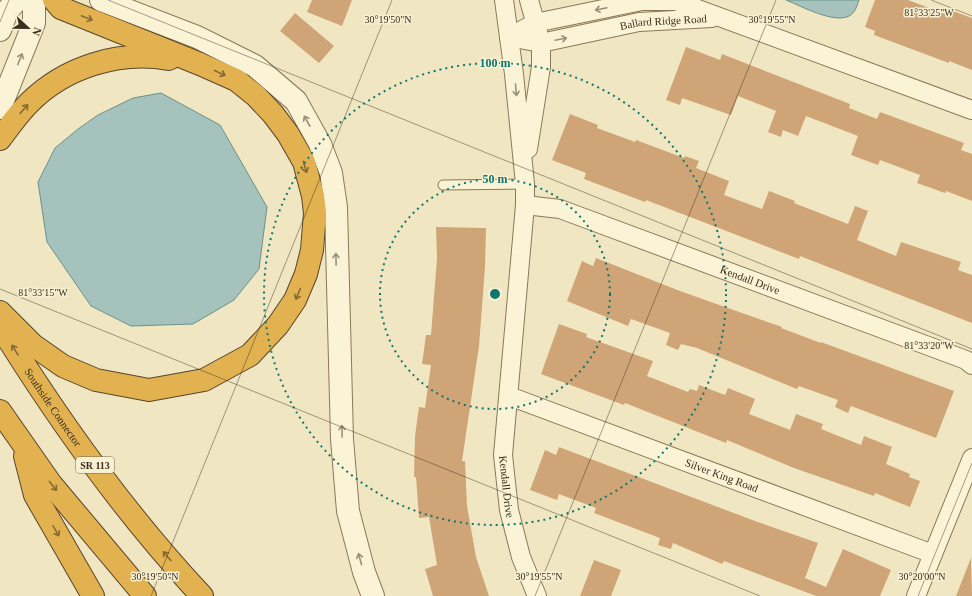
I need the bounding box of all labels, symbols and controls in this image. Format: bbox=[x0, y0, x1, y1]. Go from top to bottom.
one-way arrow bbox=[594, 6, 607, 14]
text: 81°33'25"W bbox=[904, 7, 954, 18]
north arrow bbox=[8, 8, 48, 48]
street label: Ballard Ridge Road bbox=[619, 12, 708, 32]
text: 30°19'50"N bbox=[364, 14, 412, 25]
text: 30°19'55"N bbox=[748, 14, 796, 25]
one-way arrow bbox=[81, 15, 93, 23]
text: N bbox=[30, 26, 44, 38]
one-way arrow bbox=[554, 34, 567, 42]
one-way arrow bbox=[16, 53, 24, 65]
text: 100 m bbox=[480, 56, 511, 70]
one-way arrow bbox=[214, 70, 226, 77]
one-way arrow bbox=[512, 83, 519, 96]
one-way arrow bbox=[20, 103, 29, 114]
one-way arrow bbox=[302, 115, 310, 127]
one-way arrow bbox=[302, 161, 309, 174]
text: 50 m bbox=[483, 172, 508, 186]
one-way arrow bbox=[333, 253, 340, 266]
street label: Kendall Drive bbox=[719, 263, 782, 296]
text: 81°33'15"W bbox=[18, 287, 68, 298]
one-way arrow bbox=[293, 287, 301, 299]
centre of rings bbox=[488, 287, 502, 301]
text: 81°33'20"W bbox=[904, 340, 954, 351]
one-way arrow bbox=[11, 345, 19, 356]
street label: Southside Connector bbox=[22, 366, 84, 449]
one-way arrow bbox=[338, 425, 345, 438]
street label: Kendall Drive bbox=[497, 455, 517, 519]
street label: Silver King Road bbox=[684, 456, 760, 495]
road number: SR 113 bbox=[76, 457, 114, 473]
one-way arrow bbox=[48, 481, 57, 491]
one-way arrow bbox=[52, 525, 60, 537]
one-way arrow bbox=[163, 550, 172, 561]
one-way arrow bbox=[356, 553, 364, 566]
text: 30°19'50"N bbox=[131, 571, 179, 582]
text: 30°19'55"N bbox=[515, 571, 563, 582]
text: 30°20'00"N bbox=[898, 571, 946, 582]

